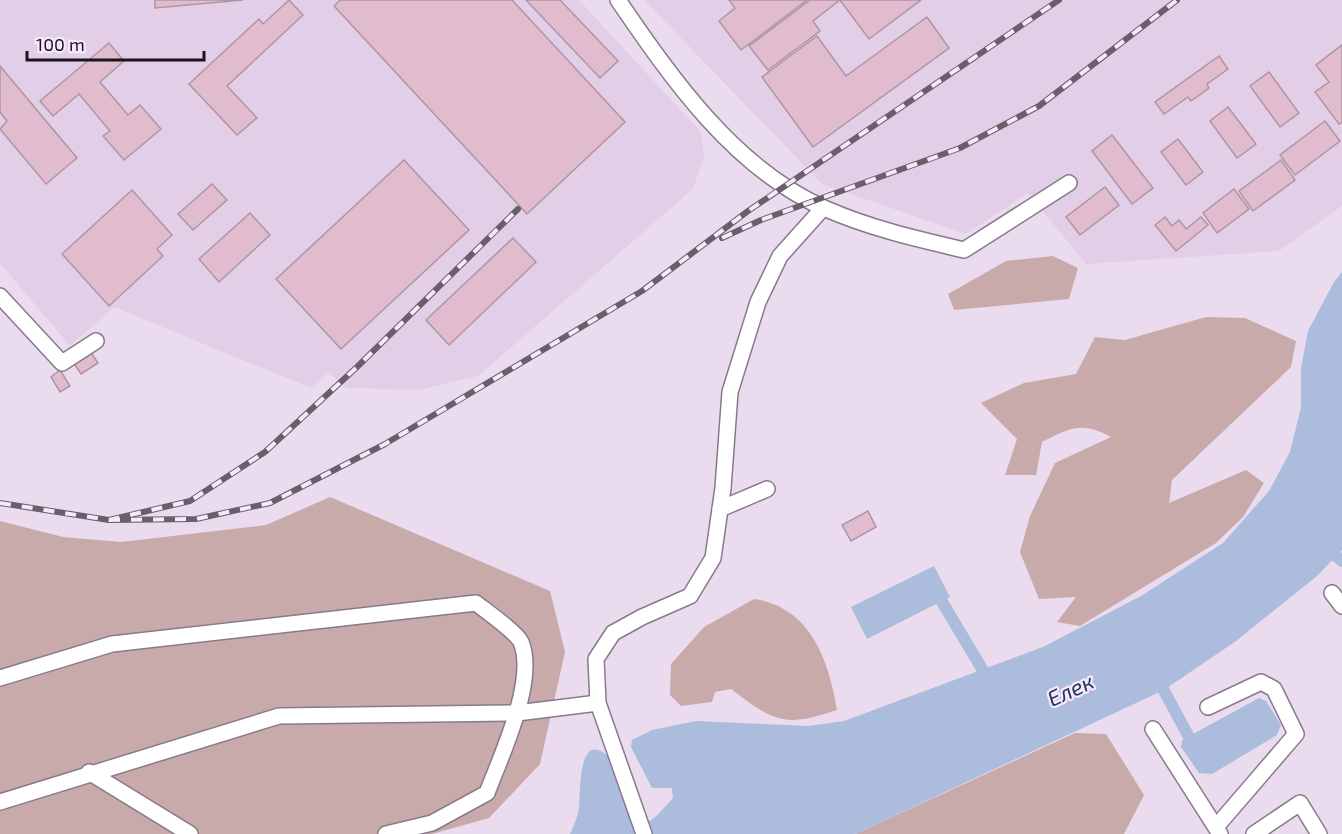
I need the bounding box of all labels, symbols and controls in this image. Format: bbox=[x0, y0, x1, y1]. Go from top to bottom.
scale bar bbox=[27, 24, 204, 62]
text: 100 m bbox=[36, 33, 85, 55]
water label: Елек bbox=[1043, 667, 1098, 711]

